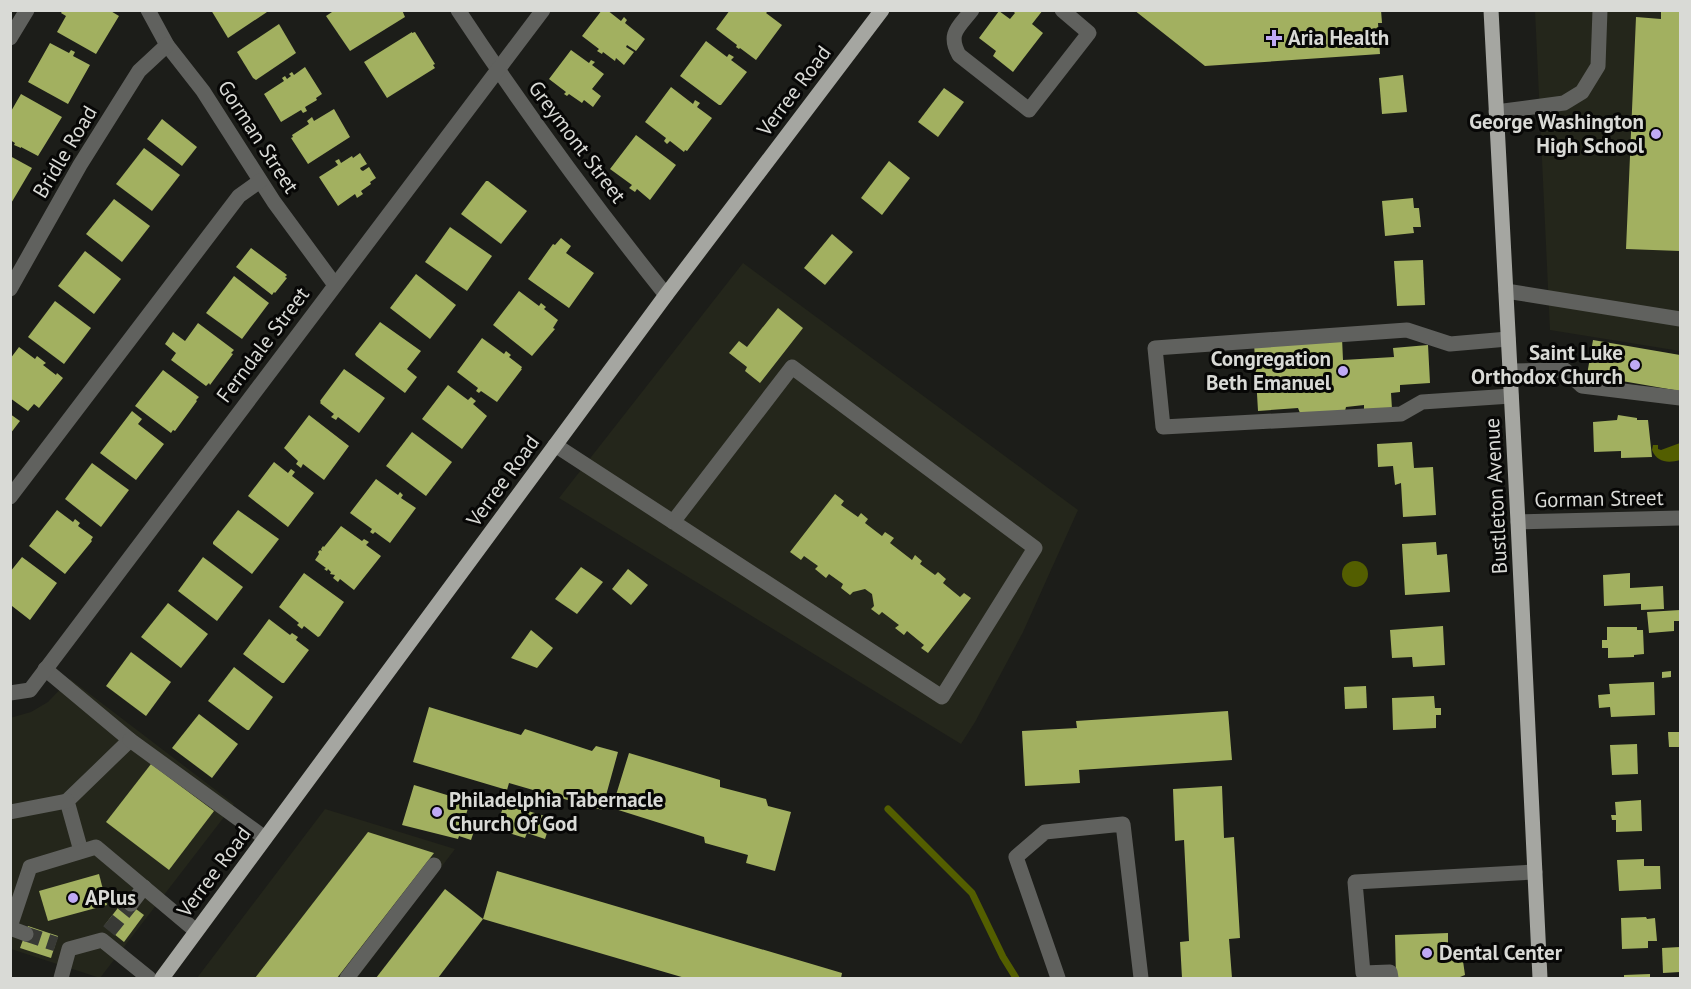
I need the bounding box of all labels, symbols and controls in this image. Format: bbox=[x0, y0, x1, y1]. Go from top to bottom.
place label: Aria Health bbox=[1288, 24, 1389, 51]
marker: Aria Health bbox=[1265, 29, 1283, 47]
street label: Verree Road bbox=[750, 40, 837, 142]
street label: Gorman Street bbox=[212, 75, 305, 198]
street label: Greymont Street bbox=[523, 75, 632, 208]
street label: Bridle Road bbox=[26, 101, 103, 203]
place label: George Washington High School bbox=[1469, 108, 1645, 159]
marker: George Washington High School bbox=[1649, 127, 1663, 141]
street label: Ferndale Street bbox=[210, 281, 315, 408]
place label: Saint Luke Orthodox Church bbox=[1471, 339, 1623, 390]
place label: Congregation Beth Emanuel bbox=[1206, 345, 1332, 396]
marker: Saint Luke Orthodox Church bbox=[1628, 358, 1642, 372]
marker: Congregation Beth Emanuel bbox=[1336, 364, 1350, 378]
street label: Bustleton Avenue bbox=[1478, 417, 1513, 575]
street label: Verree Road bbox=[460, 430, 545, 533]
street label: Gorman Street bbox=[1534, 484, 1664, 513]
place label: Philadelphia Tabernacle Church Of God bbox=[449, 786, 664, 837]
marker: Philadelphia Tabernacle Church Of God bbox=[430, 805, 444, 819]
street label: Verree Road bbox=[170, 821, 257, 923]
place label: APlus bbox=[85, 884, 136, 911]
marker: APlus bbox=[66, 891, 80, 905]
place label: Dental Center bbox=[1439, 939, 1563, 966]
marker: Dental Center bbox=[1420, 946, 1434, 960]

